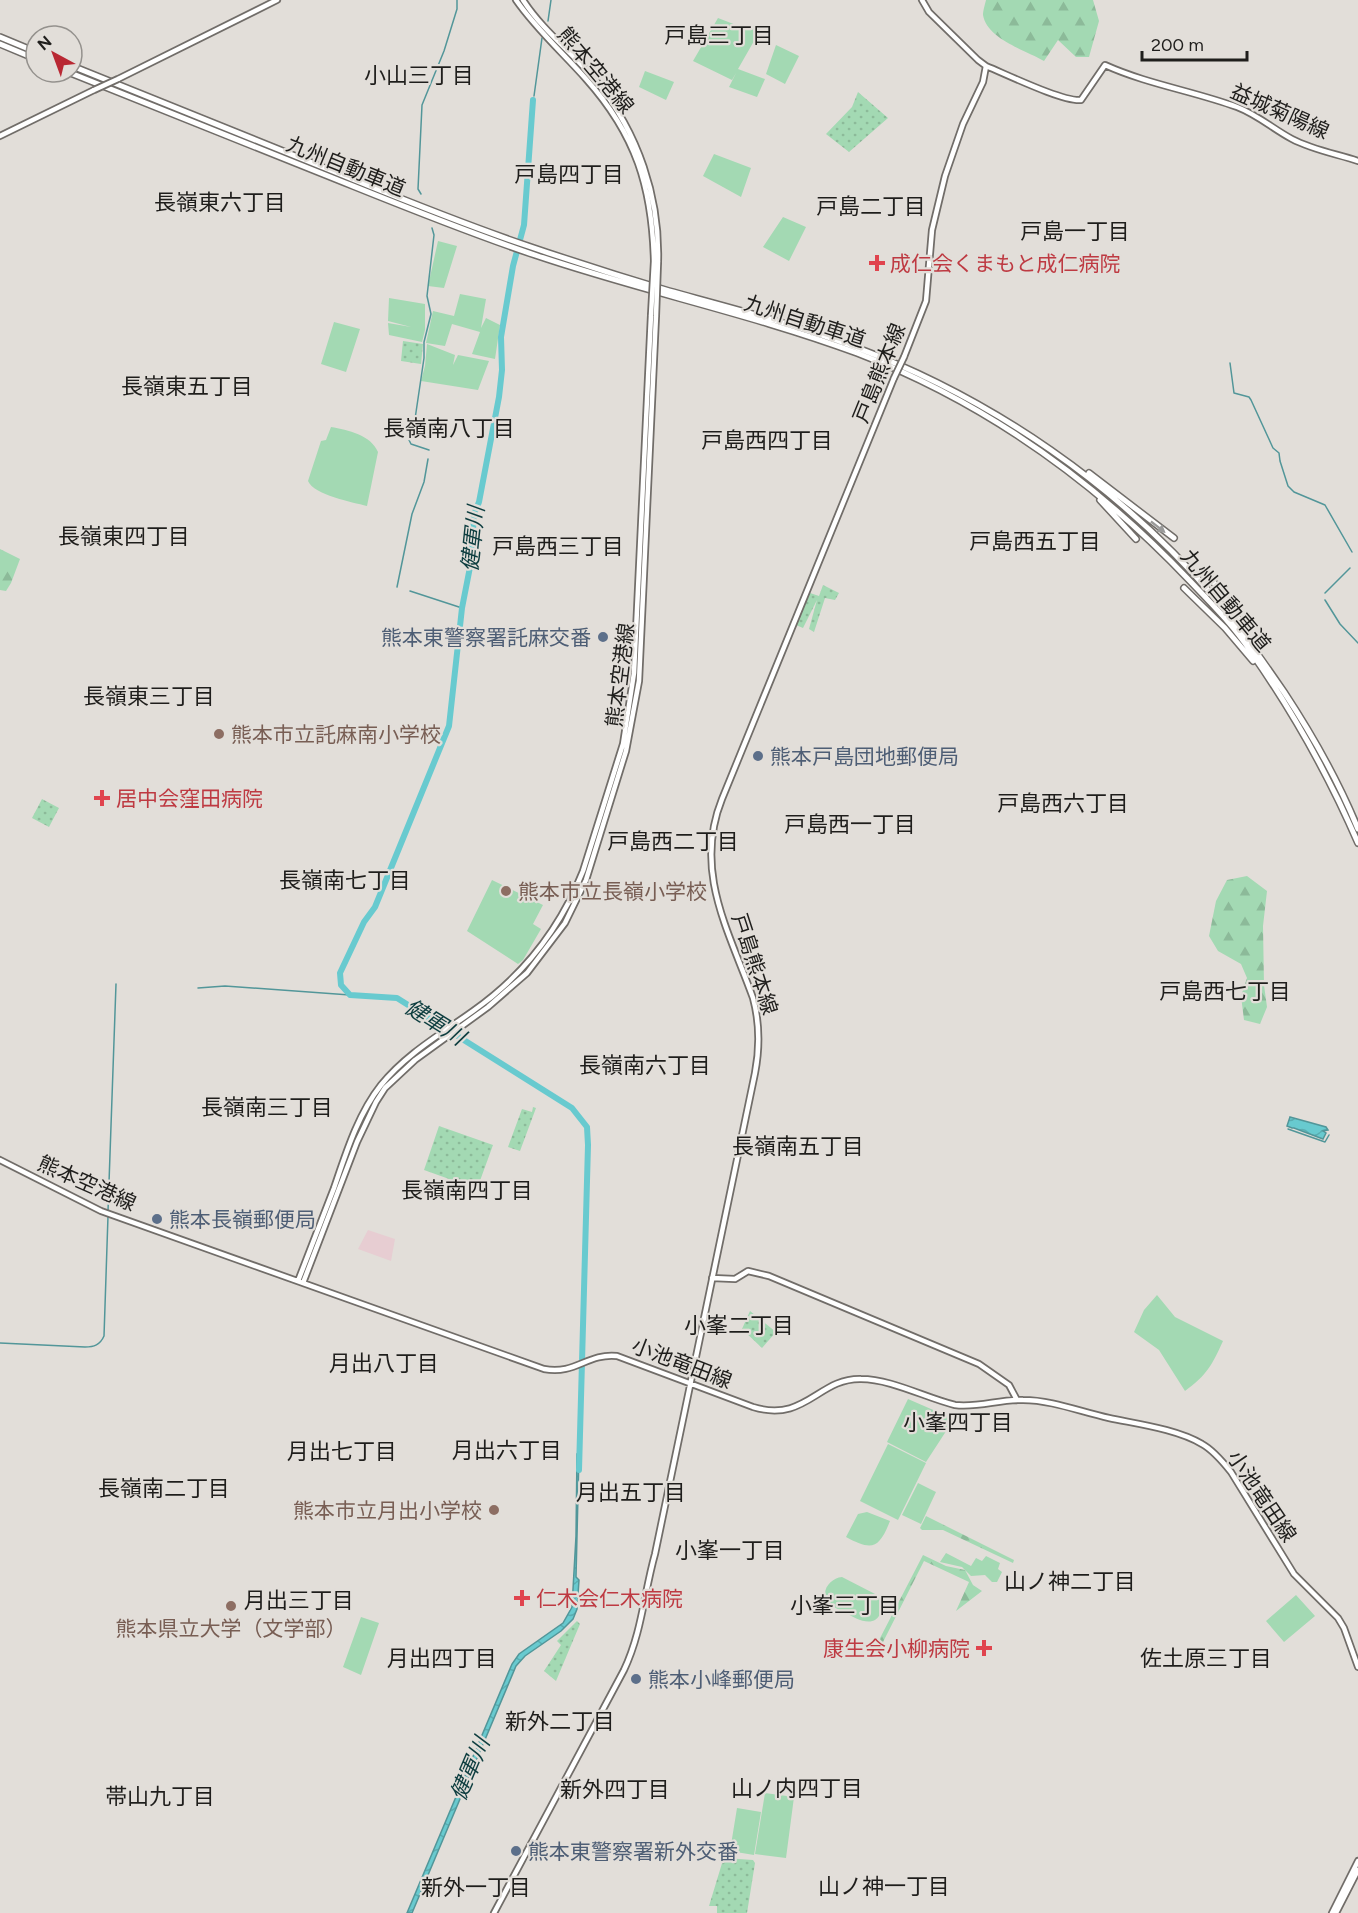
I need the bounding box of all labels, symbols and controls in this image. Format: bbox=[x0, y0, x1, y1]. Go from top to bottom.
street label: 熊本空港線 bbox=[553, 22, 639, 118]
district label: 戸島三丁目 bbox=[664, 22, 774, 49]
north arrow bbox=[24, 24, 84, 84]
scale bar bbox=[1142, 24, 1247, 62]
text: N bbox=[34, 32, 55, 54]
text: 200 m bbox=[1151, 34, 1204, 56]
district label: 小山三丁目 bbox=[364, 62, 474, 89]
street label: 益城菊陽線 bbox=[1227, 78, 1333, 144]
street label: 九州自動車道 bbox=[283, 131, 409, 201]
district label: 戸島四丁目 bbox=[514, 161, 624, 188]
district label: 長嶺東六丁目 bbox=[154, 189, 286, 216]
district label: 戸島二丁目 bbox=[816, 193, 926, 220]
district label: 戸島一丁目 bbox=[1020, 218, 1130, 245]
place label: 成仁会くまもと成仁病院 bbox=[890, 251, 1121, 276]
marker: 成仁会くまもと成仁病院 bbox=[868, 254, 886, 272]
street label: 九州自動車道 bbox=[741, 290, 869, 352]
street label: 戸島熊本線 bbox=[848, 320, 910, 426]
district label: 長嶺東五丁目 bbox=[121, 373, 253, 400]
district label: 長嶺南八丁目 bbox=[383, 415, 515, 442]
district label: 戸島西四丁目 bbox=[701, 427, 833, 454]
water label: 健軍川 bbox=[456, 503, 490, 573]
one-way arrow bbox=[1150, 520, 1165, 532]
district label: 長嶺東四丁目 bbox=[58, 523, 190, 550]
district label: 戸島西五丁目 bbox=[969, 528, 1101, 555]
district label: 戸島西三丁目 bbox=[492, 533, 624, 560]
street label: 九州自動車道 bbox=[1176, 544, 1276, 656]
street label: 熊本空港線 bbox=[601, 621, 639, 729]
place label: 熊本東警察署託麻交番 bbox=[381, 625, 591, 650]
marker: 熊本東警察署託麻交番 bbox=[596, 630, 610, 644]
district label: 長嶺東三丁目 bbox=[83, 683, 215, 710]
place label: 熊本市立託麻南小学校 bbox=[231, 722, 441, 747]
marker: 熊本市立託麻南小学校 bbox=[212, 727, 226, 741]
place label: 熊本戸島団地郵便局 bbox=[770, 744, 959, 769]
marker: 熊本戸島団地郵便局 bbox=[751, 749, 765, 763]
place label: 居中会窪田病院 bbox=[116, 786, 263, 811]
marker: 居中会窪田病院 bbox=[93, 789, 111, 807]
district label: 戸島西六丁目 bbox=[997, 790, 1129, 817]
district label: 戸島西一丁目 bbox=[784, 811, 916, 838]
district label: 戸島西二丁目 bbox=[607, 828, 739, 855]
district label: 長嶺南七丁目 bbox=[279, 867, 411, 894]
place label: 熊本市立長嶺小学校 bbox=[518, 879, 707, 904]
marker: 熊本市立長嶺小学校 bbox=[499, 884, 513, 898]
street label: 戸島熊本線 bbox=[727, 910, 783, 1018]
district label: 戸島西七丁目 bbox=[1159, 978, 1291, 1005]
water label: 健軍川 bbox=[400, 993, 472, 1052]
district label: 長嶺南六丁目 bbox=[579, 1052, 711, 1079]
district label: 長嶺南三丁目 bbox=[201, 1094, 333, 1121]
district label: 長嶺南五丁目 bbox=[732, 1133, 864, 1160]
street label: 熊本空港線 bbox=[34, 1150, 140, 1216]
district label: 長嶺南四丁目 bbox=[401, 1177, 533, 1204]
place label: 熊本長嶺郵便局 bbox=[169, 1207, 316, 1232]
marker: 熊本長嶺郵便局 bbox=[150, 1212, 164, 1226]
district label: 小峯二丁目 bbox=[684, 1312, 794, 1339]
street label: 小池竜田線 bbox=[629, 1333, 735, 1393]
district label: 月出八丁目 bbox=[329, 1350, 439, 1377]
district label: 小峯四丁目 bbox=[903, 1409, 1013, 1436]
district label: 月出六丁目 bbox=[452, 1437, 562, 1464]
district label: 月出七丁目 bbox=[287, 1438, 397, 1465]
street label: 小池竜田線 bbox=[1222, 1445, 1302, 1547]
district label: 長嶺南二丁目 bbox=[98, 1475, 230, 1502]
district label: 月出五丁目 bbox=[576, 1479, 686, 1506]
place label: 熊本市立月出小学校 bbox=[293, 1498, 482, 1523]
marker: 熊本市立月出小学校 bbox=[487, 1503, 501, 1517]
district label: 小峯一丁目 bbox=[675, 1537, 785, 1564]
district label: 山ノ神二丁目 bbox=[1004, 1568, 1136, 1595]
place label: 仁木会仁木病院 bbox=[536, 1586, 683, 1611]
district label: 月出三丁目 bbox=[244, 1587, 354, 1614]
marker: 仁木会仁木病院 bbox=[513, 1589, 531, 1607]
district label: 小峯三丁目 bbox=[790, 1592, 900, 1619]
marker: 熊本県立大学（文学部） bbox=[224, 1599, 238, 1613]
place label: 熊本県立大学（文学部） bbox=[116, 1616, 347, 1641]
place label: 康生会小柳病院 bbox=[823, 1636, 970, 1661]
marker: 康生会小柳病院 bbox=[975, 1639, 993, 1657]
district label: 月出四丁目 bbox=[387, 1645, 497, 1672]
district label: 佐土原三丁目 bbox=[1140, 1645, 1272, 1672]
place label: 熊本小峰郵便局 bbox=[648, 1667, 795, 1692]
marker: 熊本小峰郵便局 bbox=[629, 1672, 643, 1686]
district label: 新外二丁目 bbox=[505, 1708, 615, 1735]
water label: 健軍川 bbox=[445, 1732, 496, 1805]
district label: 山ノ内四丁目 bbox=[731, 1775, 863, 1802]
district label: 新外四丁目 bbox=[560, 1776, 670, 1803]
district label: 帯山九丁目 bbox=[105, 1783, 215, 1810]
place label: 熊本東警察署新外交番 bbox=[528, 1839, 738, 1864]
marker: 熊本東警察署新外交番 bbox=[509, 1844, 523, 1858]
district label: 山ノ神一丁目 bbox=[818, 1873, 950, 1900]
district label: 新外一丁目 bbox=[421, 1874, 531, 1901]

